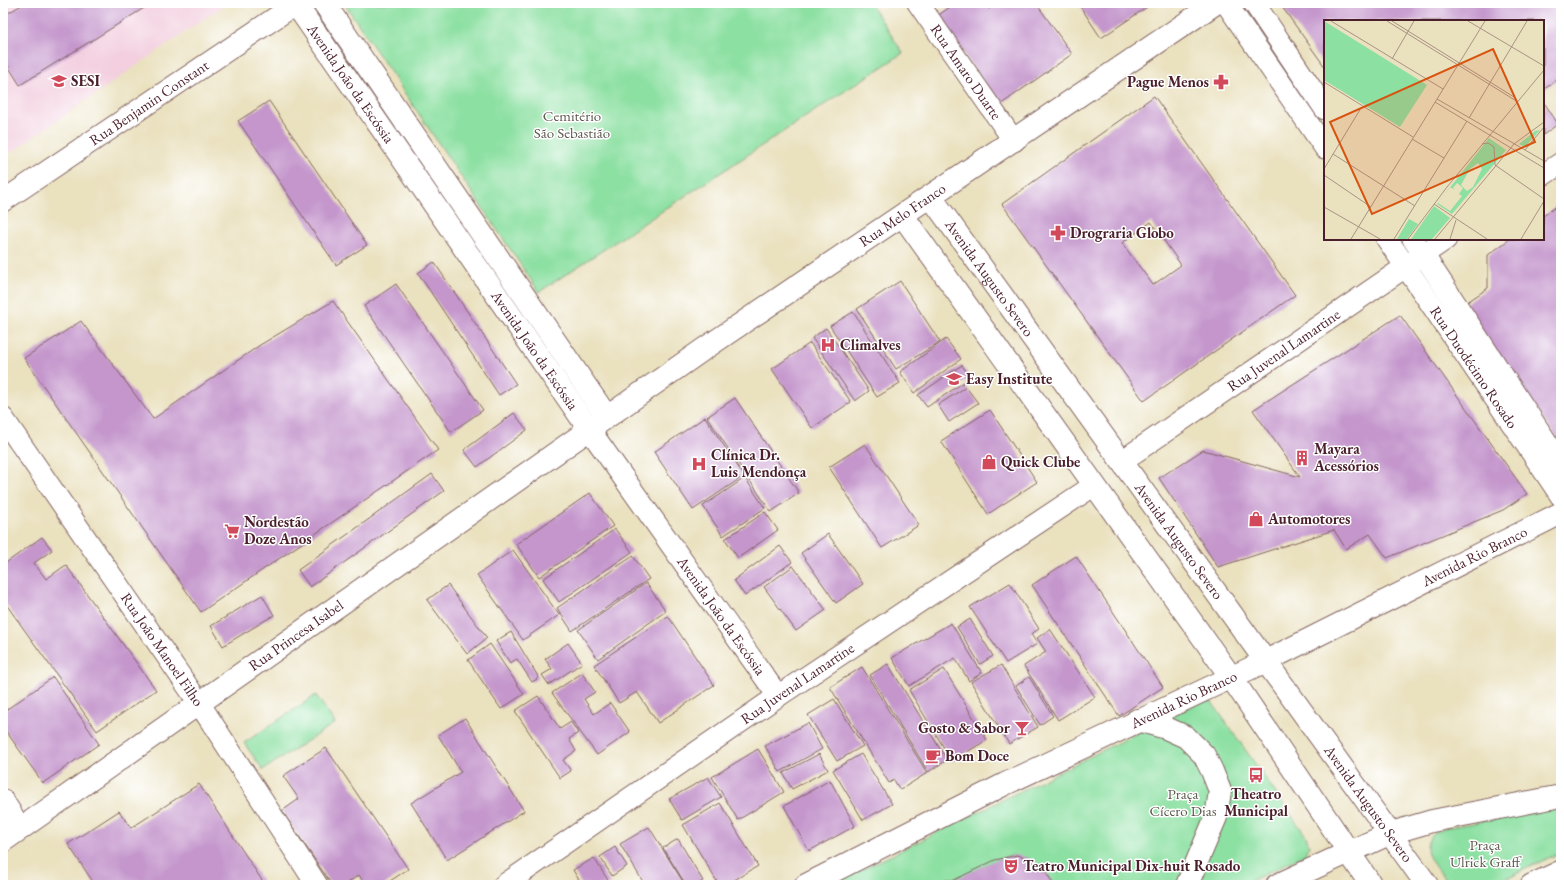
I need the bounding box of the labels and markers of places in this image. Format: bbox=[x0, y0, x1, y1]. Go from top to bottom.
place label: SESI bbox=[71, 71, 100, 90]
school or university icon: SESI bbox=[50, 72, 68, 90]
place label: Pague Menos bbox=[1127, 72, 1209, 91]
pharmacy icon: Pague Menos bbox=[1212, 73, 1230, 91]
place label: Drograria Globo bbox=[1070, 223, 1174, 242]
pharmacy icon: Drograria Globo bbox=[1049, 224, 1067, 242]
place label: Climalves bbox=[840, 335, 901, 354]
hospital icon: Climalves bbox=[819, 336, 837, 354]
place label: Easy Institute bbox=[966, 369, 1052, 388]
school or university icon: Easy Institute bbox=[945, 370, 963, 388]
place label: Mayara Acessórios bbox=[1313, 439, 1379, 475]
place label: Clínica Dr. Luis Mendonça bbox=[711, 445, 807, 481]
building icon: Mayara Acessórios bbox=[1293, 449, 1311, 467]
place label: Quick Clube bbox=[1001, 452, 1080, 471]
shop icon: Quick Clube bbox=[980, 453, 998, 471]
hospital icon: Clínica Dr. Luis Mendonça bbox=[690, 455, 708, 473]
place label: Automotores bbox=[1267, 509, 1350, 528]
shop icon: Automotores bbox=[1247, 510, 1265, 528]
place label: Nordestão Doze Anos bbox=[244, 512, 312, 548]
supermarket icon: Nordestão Doze Anos bbox=[223, 522, 241, 540]
place label: Gosto & Sabor bbox=[918, 718, 1011, 737]
bar icon: Gosto & Sabor bbox=[1013, 719, 1031, 737]
place label: Bom Doce bbox=[945, 746, 1009, 765]
cafe icon: Bom Doce bbox=[924, 747, 942, 765]
bus stop icon: Theatro Municipal bbox=[1247, 766, 1265, 784]
place label: Theatro Municipal bbox=[1224, 784, 1289, 820]
place label: Teatro Municipal Dix-huit Rosado bbox=[1023, 856, 1241, 875]
theatre icon: Teatro Municipal Dix-huit Rosado bbox=[1002, 857, 1020, 875]

